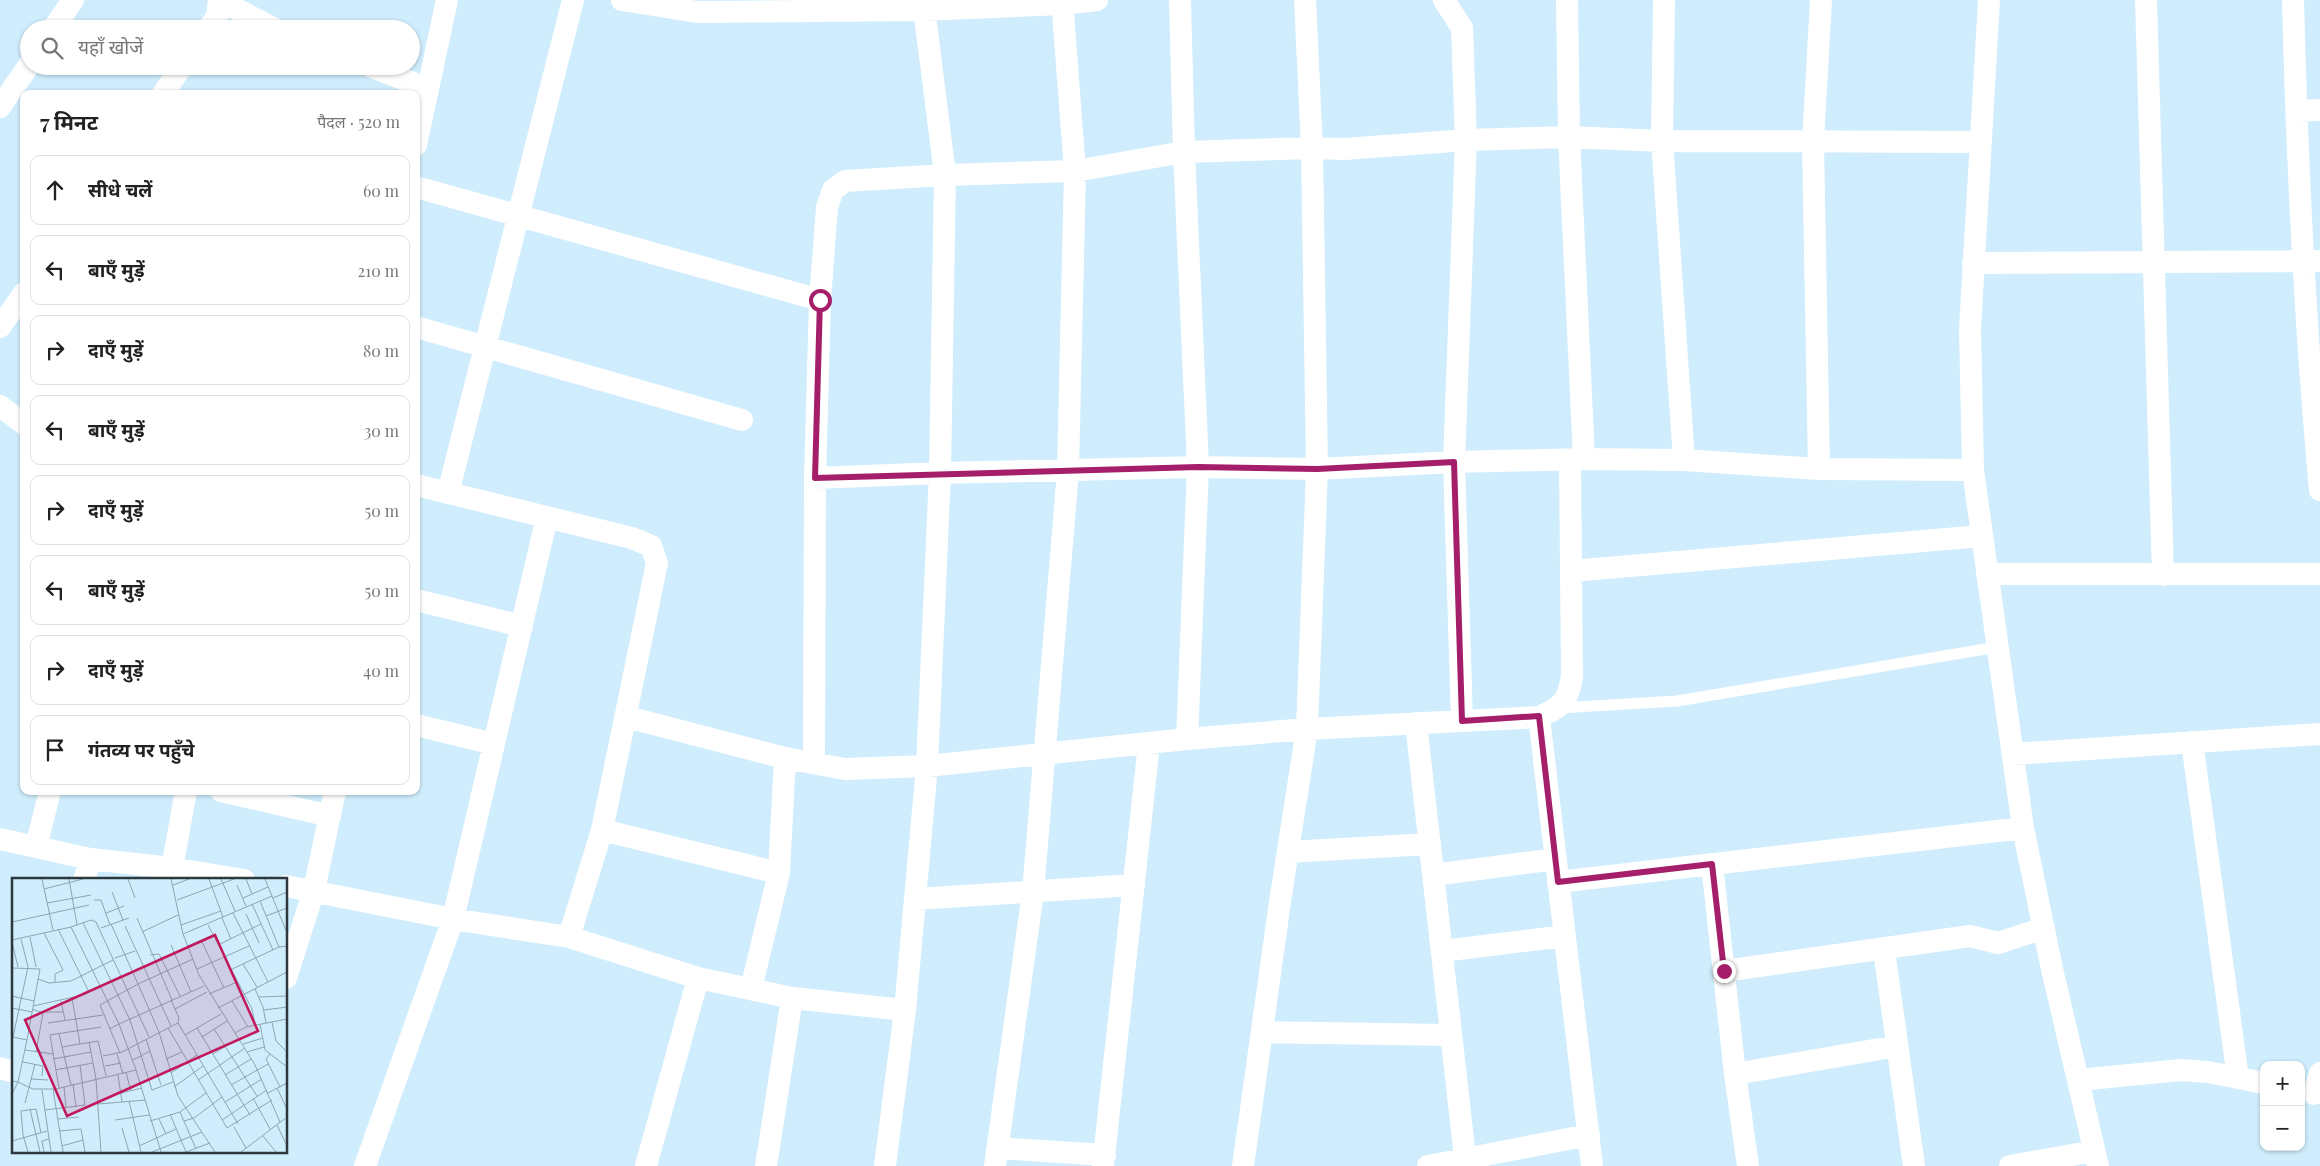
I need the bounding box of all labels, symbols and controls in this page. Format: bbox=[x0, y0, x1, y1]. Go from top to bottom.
search box bbox=[20, 20, 420, 75]
text: यहाँ खोजें bbox=[78, 33, 143, 59]
icon: search bbox=[38, 34, 66, 62]
text: 7 मिनट bbox=[40, 107, 98, 135]
text: पैदल · 520 m bbox=[317, 111, 400, 132]
icon: ahead bbox=[41, 176, 69, 204]
text: सीधे चलें bbox=[88, 176, 152, 202]
text: 60 m bbox=[363, 180, 399, 201]
icon: left bbox=[41, 256, 69, 284]
text: बाएँ मुड़ें bbox=[88, 256, 145, 282]
text: 210 m bbox=[358, 260, 399, 281]
route start bbox=[809, 289, 832, 312]
icon: right bbox=[41, 336, 69, 364]
text: दाएँ मुड़ें bbox=[88, 336, 143, 362]
text: 80 m bbox=[363, 340, 399, 361]
icon: left bbox=[41, 416, 69, 444]
text: बाएँ मुड़ें bbox=[88, 416, 145, 442]
text: 30 m bbox=[364, 420, 399, 441]
icon: right bbox=[41, 496, 69, 524]
text: दाएँ मुड़ें bbox=[88, 496, 143, 522]
text: 50 m bbox=[365, 500, 399, 521]
icon: left bbox=[41, 576, 69, 604]
text: बाएँ मुड़ें bbox=[88, 576, 145, 602]
text: 50 m bbox=[365, 580, 399, 601]
icon: right bbox=[41, 656, 69, 684]
text: दाएँ मुड़ें bbox=[88, 656, 143, 682]
text: 40 m bbox=[363, 660, 399, 681]
icon: arrive bbox=[41, 736, 69, 764]
text: गंतव्य पर पहुँचे bbox=[88, 736, 195, 762]
inset map bbox=[12, 878, 288, 1154]
route end bbox=[1713, 960, 1736, 983]
map controls bbox=[2260, 1061, 2305, 1151]
button: + bbox=[2260, 1061, 2305, 1106]
button: − bbox=[2260, 1106, 2305, 1151]

